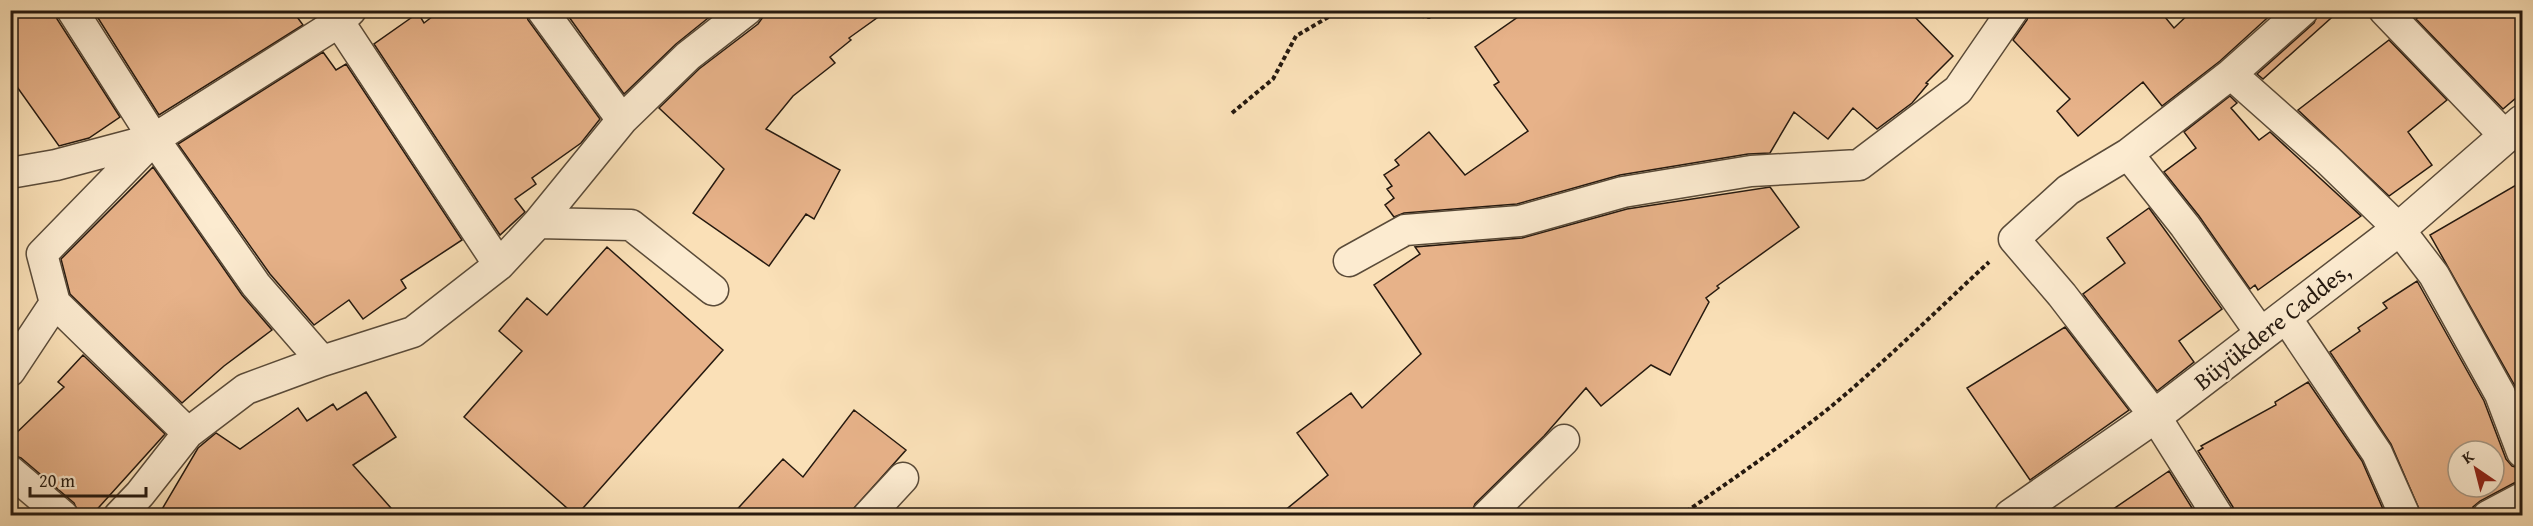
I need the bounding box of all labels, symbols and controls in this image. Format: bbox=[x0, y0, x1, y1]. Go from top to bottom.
street label: Büyükdere Caddes, bbox=[2186, 254, 2358, 398]
north arrow bbox=[2446, 439, 2506, 499]
text: K bbox=[2456, 443, 2479, 469]
scale bar bbox=[30, 460, 146, 498]
text: 20 m bbox=[39, 467, 75, 494]

